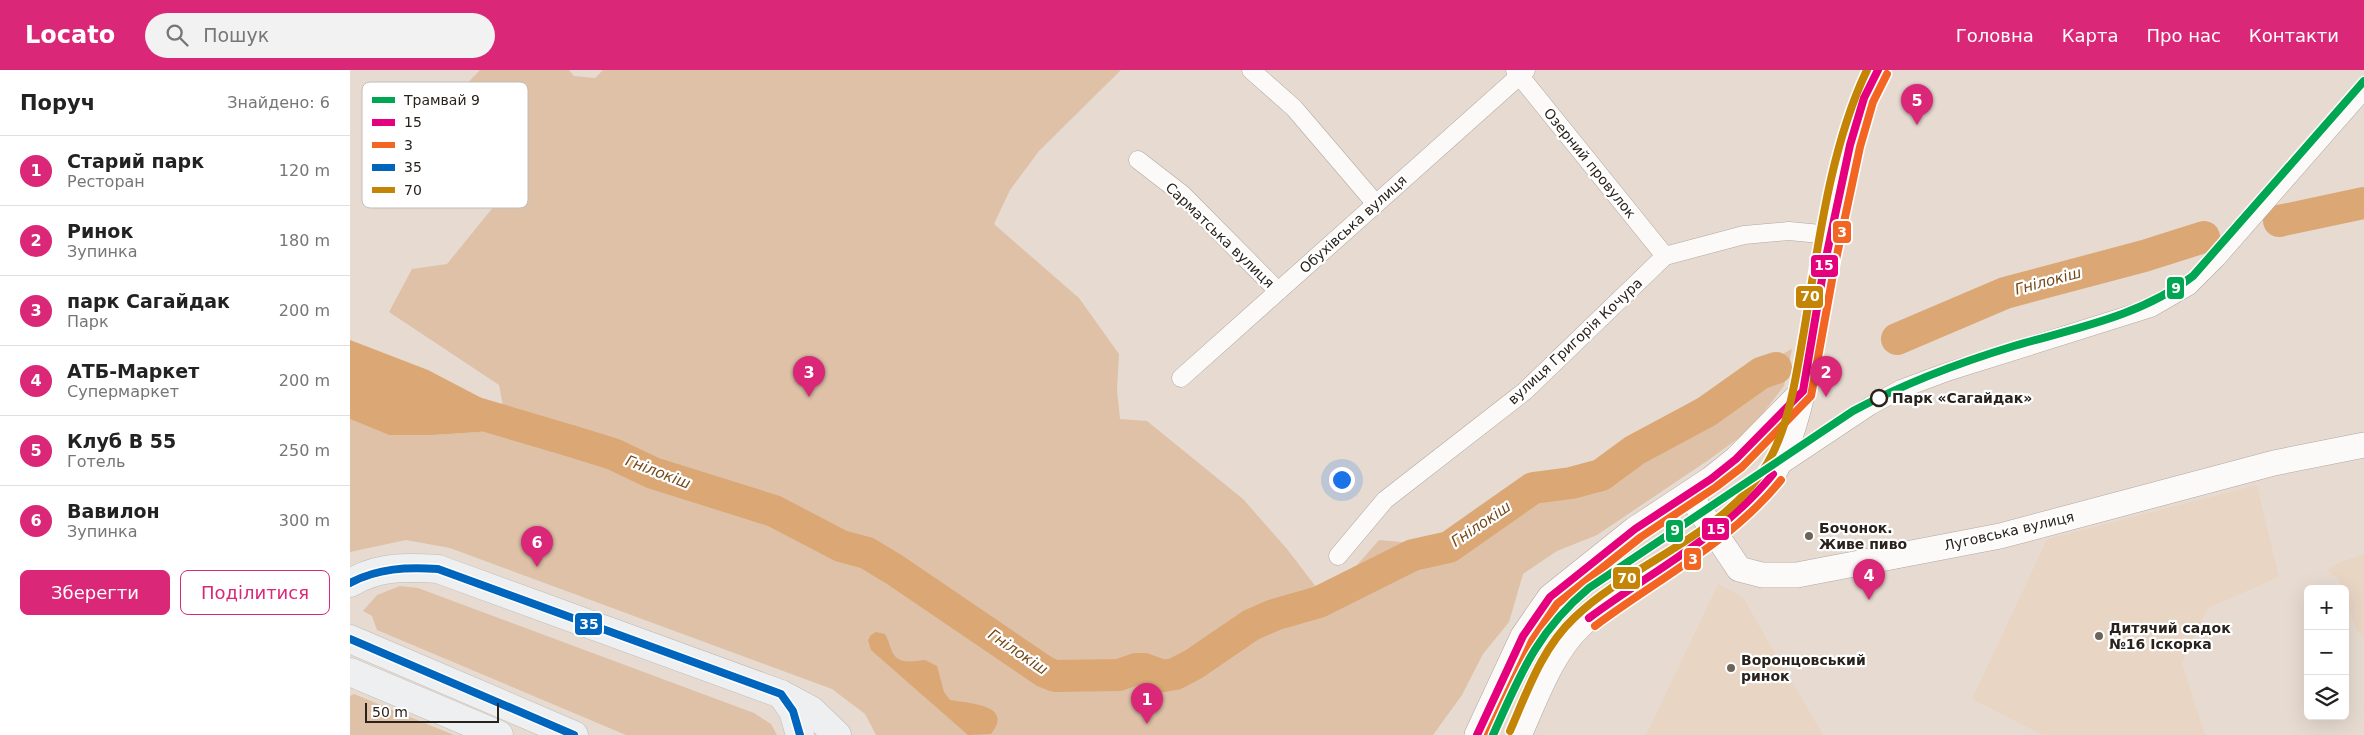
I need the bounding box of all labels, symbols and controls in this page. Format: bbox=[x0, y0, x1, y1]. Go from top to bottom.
search box bbox=[145, 13, 495, 58]
text: Locato bbox=[25, 21, 115, 49]
icon: search bbox=[163, 21, 191, 49]
text: Пошук bbox=[203, 24, 269, 46]
text: Головна bbox=[1956, 25, 2034, 46]
text: Карта bbox=[2062, 25, 2118, 46]
text: Про нас bbox=[2146, 25, 2221, 46]
text: Контакти bbox=[2249, 25, 2339, 46]
legend bbox=[362, 82, 528, 208]
pin: 5 bbox=[1901, 84, 1933, 125]
text: Поруч bbox=[20, 91, 95, 115]
text: Трамвай 9 bbox=[403, 92, 480, 108]
text: Знайдено: 6 bbox=[227, 93, 330, 112]
street label: Озерний провулок bbox=[1541, 105, 1639, 221]
text: 15 bbox=[404, 114, 422, 130]
text: 3 bbox=[404, 137, 413, 153]
text: Старий парк bbox=[67, 150, 204, 172]
text: 35 bbox=[404, 159, 422, 175]
text: 1 bbox=[30, 161, 42, 180]
text: 120 m bbox=[279, 161, 330, 180]
text: Ресторан bbox=[67, 172, 145, 191]
street label: Обухівська вулиця bbox=[1296, 172, 1410, 276]
street label: Сарматська вулиця bbox=[1162, 179, 1278, 291]
text: 70 bbox=[404, 182, 422, 198]
text: Ринок bbox=[67, 220, 133, 242]
line badge: 3 bbox=[1832, 220, 1852, 244]
text: 3 bbox=[1837, 224, 1847, 240]
text: 2 bbox=[30, 231, 42, 250]
text: 180 m bbox=[279, 231, 330, 250]
text: Зупинка bbox=[67, 242, 138, 261]
line badge: 15 bbox=[1810, 254, 1839, 278]
text: 15 bbox=[1814, 257, 1834, 273]
water label: Гнілокіш bbox=[2013, 263, 2083, 299]
street label: вулиця Григорія Кочура bbox=[1505, 275, 1645, 407]
line badge: 9 bbox=[2166, 276, 2185, 300]
text: 9 bbox=[2171, 280, 2181, 296]
line badge: 70 bbox=[1795, 285, 1824, 309]
text: 70 bbox=[1800, 288, 1820, 304]
text: парк Сагайдак bbox=[67, 290, 230, 312]
text: 3 bbox=[30, 301, 42, 320]
text: 200 m bbox=[279, 301, 330, 320]
text: Парк bbox=[67, 312, 109, 331]
pin: 3 bbox=[793, 356, 825, 397]
pin: 2 bbox=[1810, 356, 1842, 397]
text: АТБ-Маркет bbox=[67, 360, 199, 382]
text: 4 bbox=[30, 371, 42, 390]
text: 200 m bbox=[279, 371, 330, 390]
text: Супермаркет bbox=[67, 382, 179, 401]
marker: Парк «Сагайдак» bbox=[1870, 389, 1888, 407]
place label: Парк «Сагайдак» bbox=[1892, 390, 2032, 406]
text: Клуб В 55 bbox=[67, 430, 176, 452]
text: 5 bbox=[30, 441, 42, 460]
text: 250 m bbox=[279, 441, 330, 460]
water label: Гнілокіш bbox=[623, 451, 693, 493]
text: Готель bbox=[67, 452, 125, 471]
your location bbox=[1329, 467, 1355, 493]
water label: Гнілокіш bbox=[1448, 497, 1514, 550]
text: Вавилон bbox=[67, 500, 160, 522]
street label: Луговська вулиця bbox=[1942, 508, 2076, 554]
text: 6 bbox=[30, 511, 42, 530]
text: 300 m bbox=[279, 511, 330, 530]
line badge: 15 bbox=[1701, 517, 1730, 541]
line badge: 9 bbox=[1665, 519, 1684, 543]
place label: Бочонок. Живе пиво bbox=[1819, 520, 1908, 552]
text: 15 bbox=[1706, 521, 1726, 537]
text: Зупинка bbox=[67, 522, 138, 541]
text: 9 bbox=[1670, 522, 1680, 538]
pin: 6 bbox=[521, 526, 553, 567]
marker: Бочонок. Живе пиво bbox=[1803, 530, 1815, 542]
line badge: 3 bbox=[1683, 547, 1702, 571]
text: 3 bbox=[1688, 551, 1698, 567]
pin: 4 bbox=[1853, 559, 1885, 600]
line badge: 70 bbox=[1612, 566, 1641, 590]
button: Зберегти bbox=[20, 570, 170, 615]
button: Поділитися bbox=[180, 570, 330, 615]
text: 70 bbox=[1617, 570, 1637, 586]
map controls bbox=[2304, 585, 2349, 720]
button: + bbox=[2304, 585, 2349, 630]
line badge: 35 bbox=[574, 612, 603, 636]
text: 35 bbox=[579, 616, 599, 632]
place label: Дитячий садок №16 Іскорка bbox=[2109, 620, 2231, 652]
water label: Гнілокіш bbox=[985, 626, 1051, 679]
marker: Дитячий садок №16 Іскорка bbox=[2093, 630, 2105, 642]
button: − bbox=[2304, 630, 2349, 675]
place label: Воронцовський ринок bbox=[1741, 652, 1866, 684]
marker: Воронцовський ринок bbox=[1725, 662, 1737, 674]
button: layers bbox=[2304, 675, 2349, 720]
pin: 1 bbox=[1131, 683, 1163, 724]
scale bar bbox=[365, 700, 499, 723]
text: 50 m bbox=[372, 704, 408, 720]

